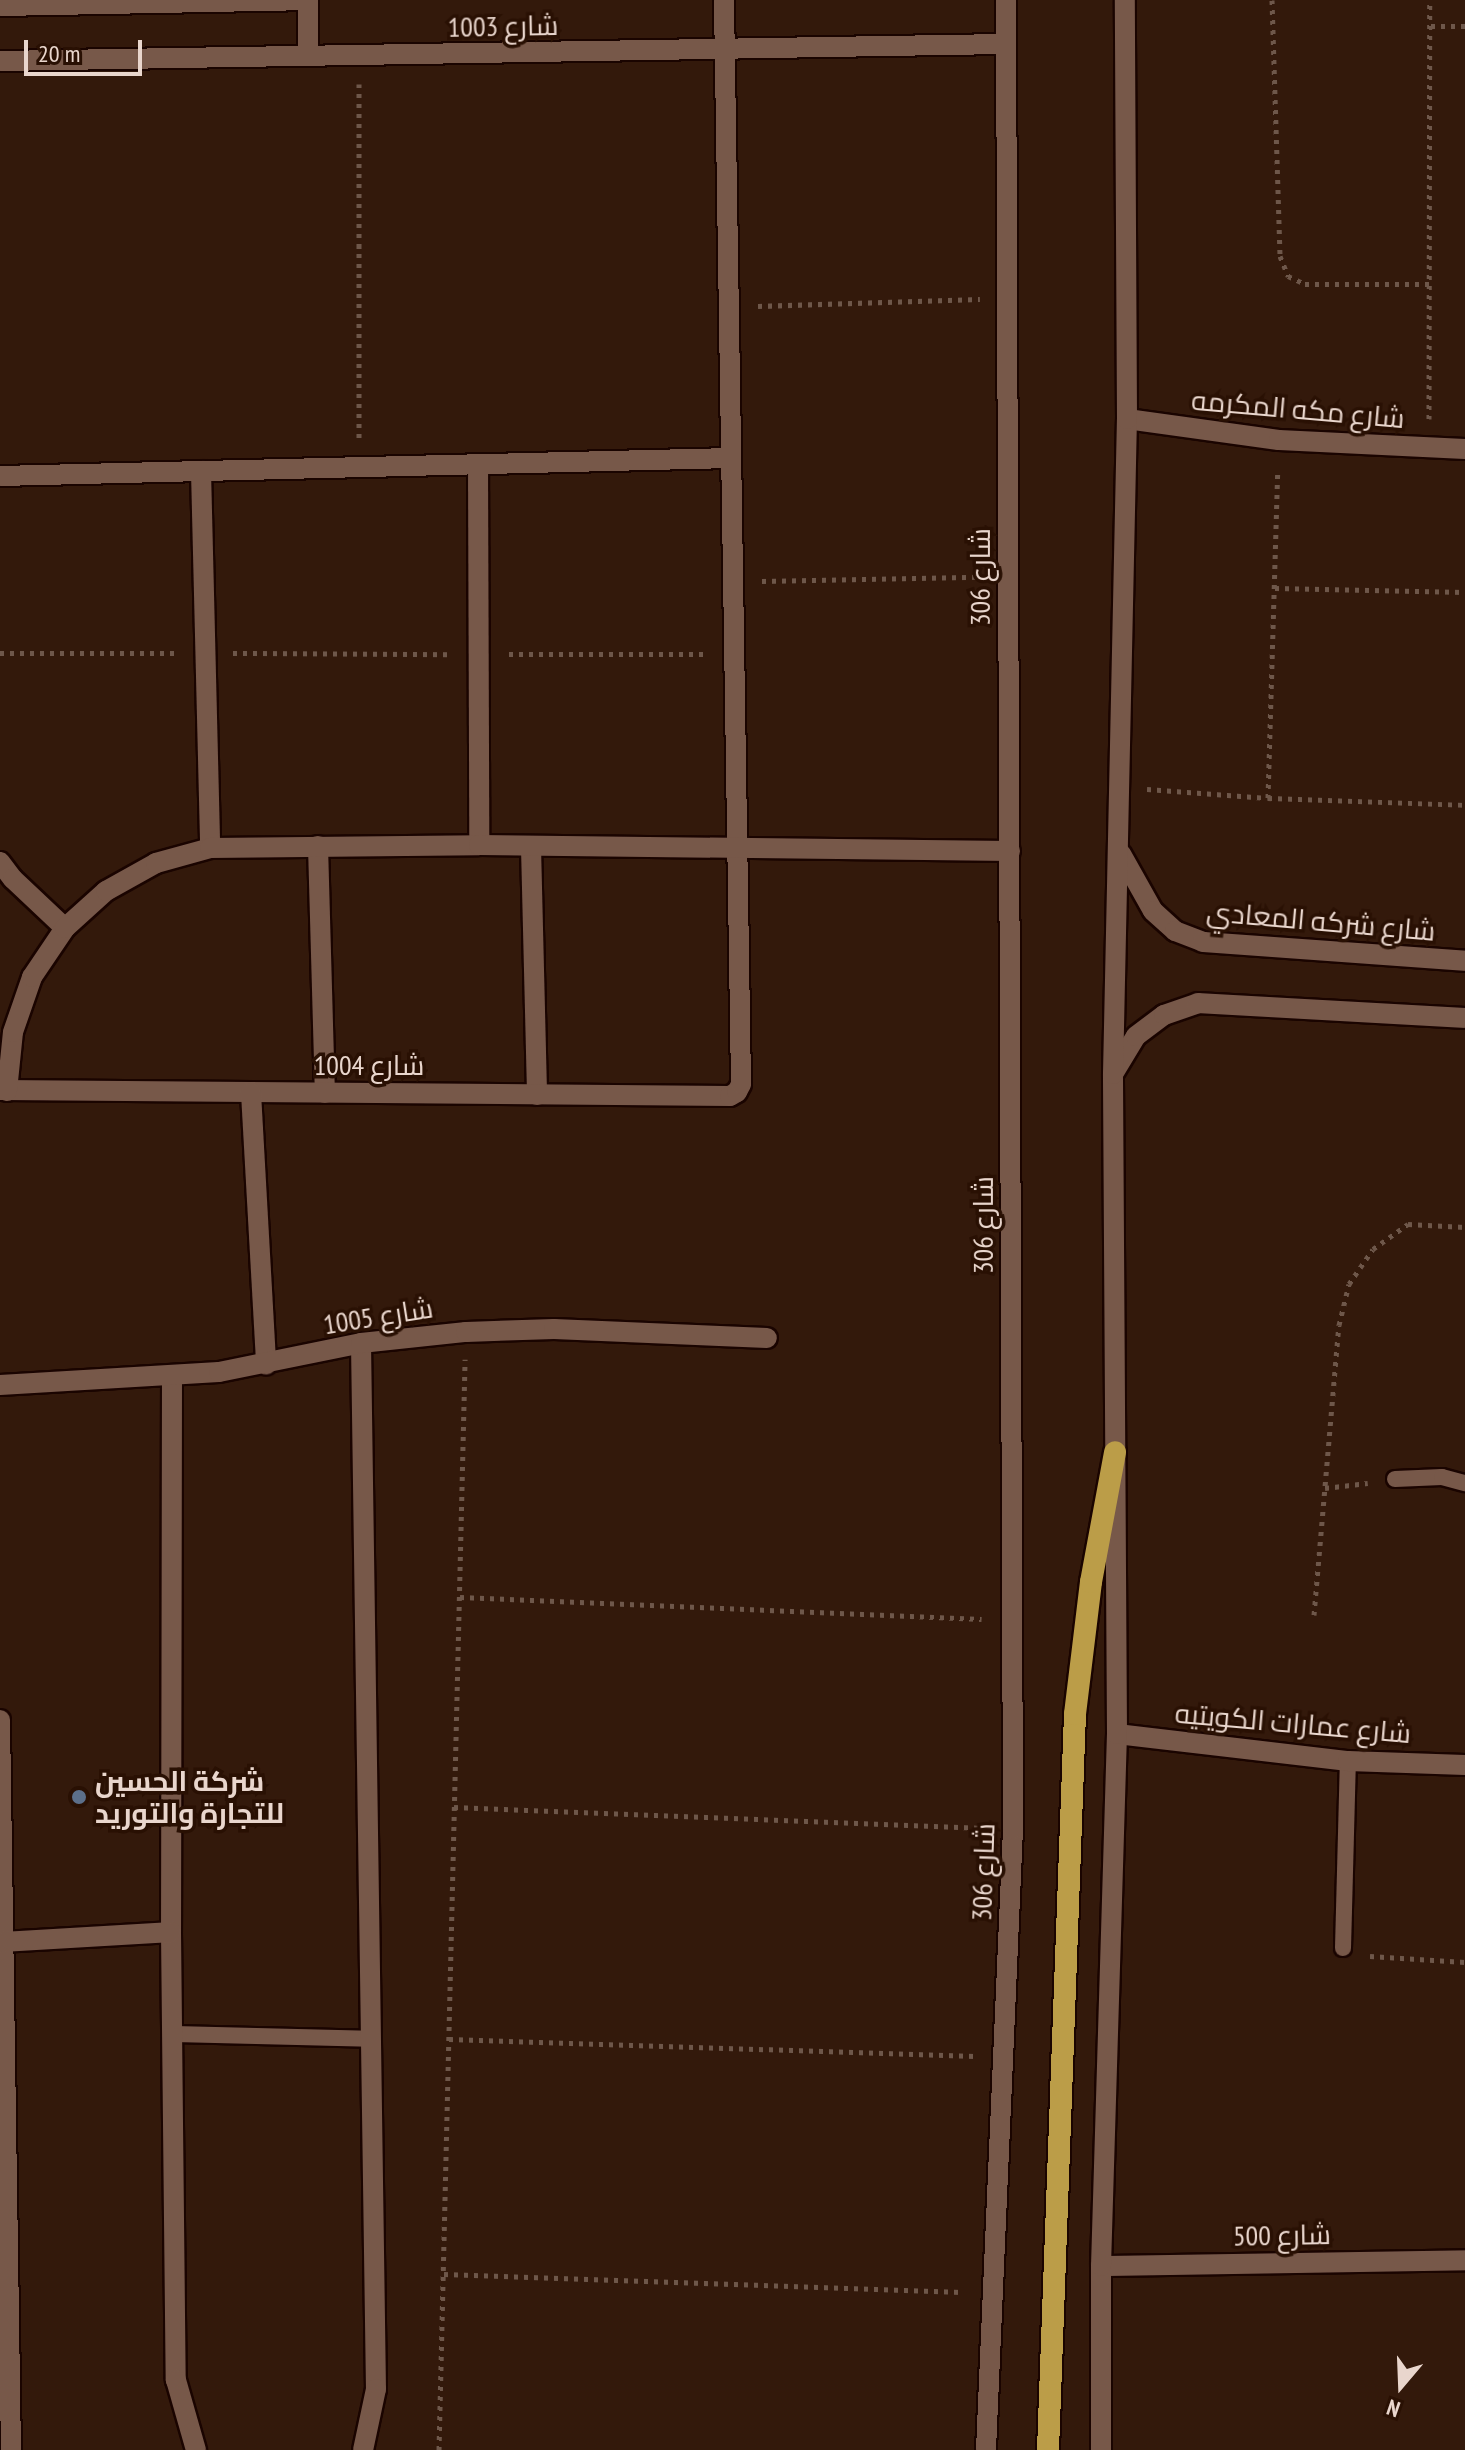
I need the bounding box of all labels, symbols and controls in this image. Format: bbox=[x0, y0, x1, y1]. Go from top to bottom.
street label: شارع 1003 bbox=[447, 8, 559, 44]
scale bar bbox=[28, 24, 146, 74]
text: 20 m bbox=[38, 38, 80, 69]
street label: شارع مكه المكرمه bbox=[1190, 383, 1406, 435]
street label: شارع 306 bbox=[963, 528, 997, 626]
street label: شارع شركه المعادي bbox=[1205, 894, 1437, 948]
street label: شارع 1004 bbox=[314, 1048, 424, 1082]
street label: شارع 306 bbox=[966, 1176, 1000, 1274]
street label: شارع 1005 bbox=[321, 1291, 435, 1341]
street label: شارع عمارات الكويتيه bbox=[1174, 1696, 1412, 1750]
place label: شركة الحسين للتجارة والتوريد bbox=[95, 1764, 284, 1830]
marker: شركة الحسين للتجارة والتوريد bbox=[70, 1788, 88, 1806]
street label: شارع 306 bbox=[965, 1822, 1001, 1922]
street label: شارع 500 bbox=[1233, 2217, 1331, 2253]
north arrow bbox=[1361, 2346, 1441, 2426]
text: N bbox=[1383, 2394, 1403, 2424]

